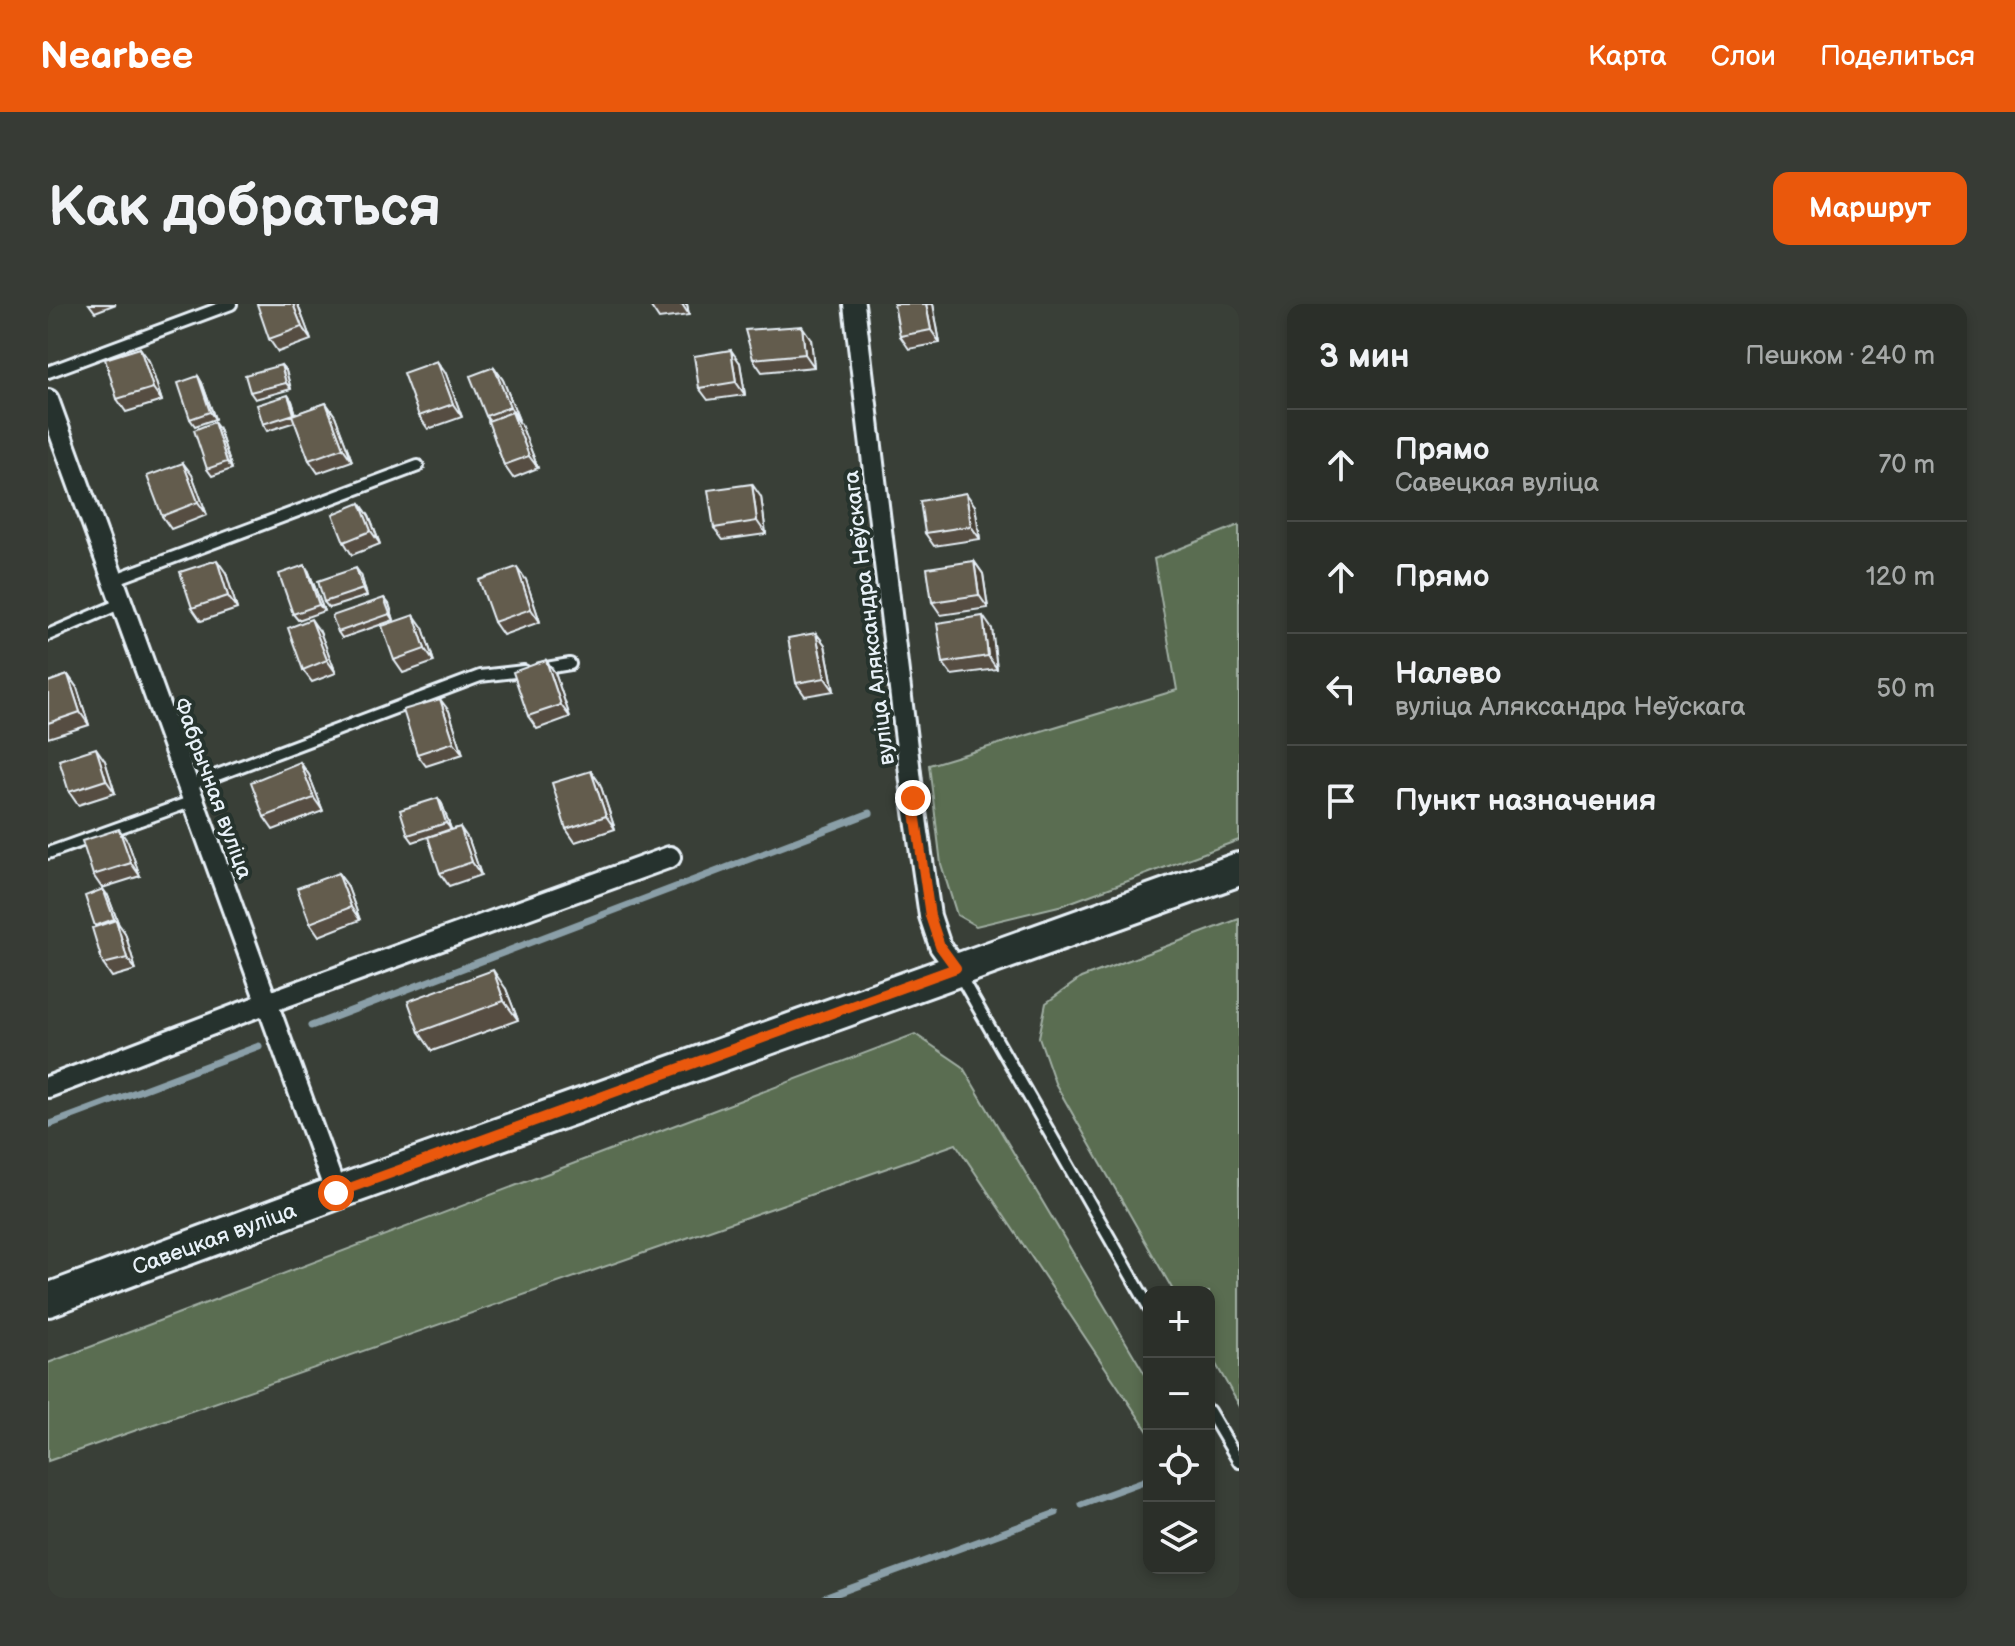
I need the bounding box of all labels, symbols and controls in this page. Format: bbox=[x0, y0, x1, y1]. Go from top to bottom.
text: Nearbee bbox=[40, 34, 193, 79]
text: Карта bbox=[1588, 40, 1667, 73]
text: Слои bbox=[1711, 40, 1776, 73]
text: Поделиться bbox=[1820, 40, 1975, 73]
button: Маршрут bbox=[1773, 172, 1967, 245]
text: Как добраться bbox=[48, 175, 441, 242]
text: 3 мин bbox=[1319, 336, 1410, 377]
text: Пешком · 240 m bbox=[1745, 341, 1935, 372]
text: Прямо bbox=[1395, 432, 1489, 468]
icon: ahead bbox=[1319, 443, 1363, 487]
text: 70 m bbox=[1878, 450, 1935, 481]
text: Савецкая вуліца bbox=[1395, 468, 1599, 499]
street label: вуліца Аляксандра Неўскага bbox=[838, 469, 901, 767]
icon: ahead bbox=[1319, 555, 1363, 599]
text: Прямо bbox=[1395, 559, 1489, 595]
text: 120 m bbox=[1866, 562, 1935, 593]
text: Налево bbox=[1395, 656, 1501, 692]
icon: left bbox=[1319, 667, 1363, 711]
text: 50 m bbox=[1876, 674, 1935, 705]
text: вуліца Аляксандра Неўскага bbox=[1395, 692, 1746, 723]
street label: Фабрычная вуліца bbox=[167, 694, 258, 883]
icon: arrive bbox=[1319, 779, 1363, 823]
route end bbox=[895, 780, 931, 816]
text: Пункт назначения bbox=[1395, 783, 1656, 819]
route start bbox=[318, 1175, 354, 1211]
street label: Савецкая вуліца bbox=[129, 1197, 300, 1282]
map controls bbox=[1143, 1286, 1215, 1574]
button: + bbox=[1143, 1286, 1215, 1358]
button: − bbox=[1143, 1358, 1215, 1430]
button: locate bbox=[1143, 1430, 1215, 1502]
button: layers bbox=[1143, 1502, 1215, 1574]

